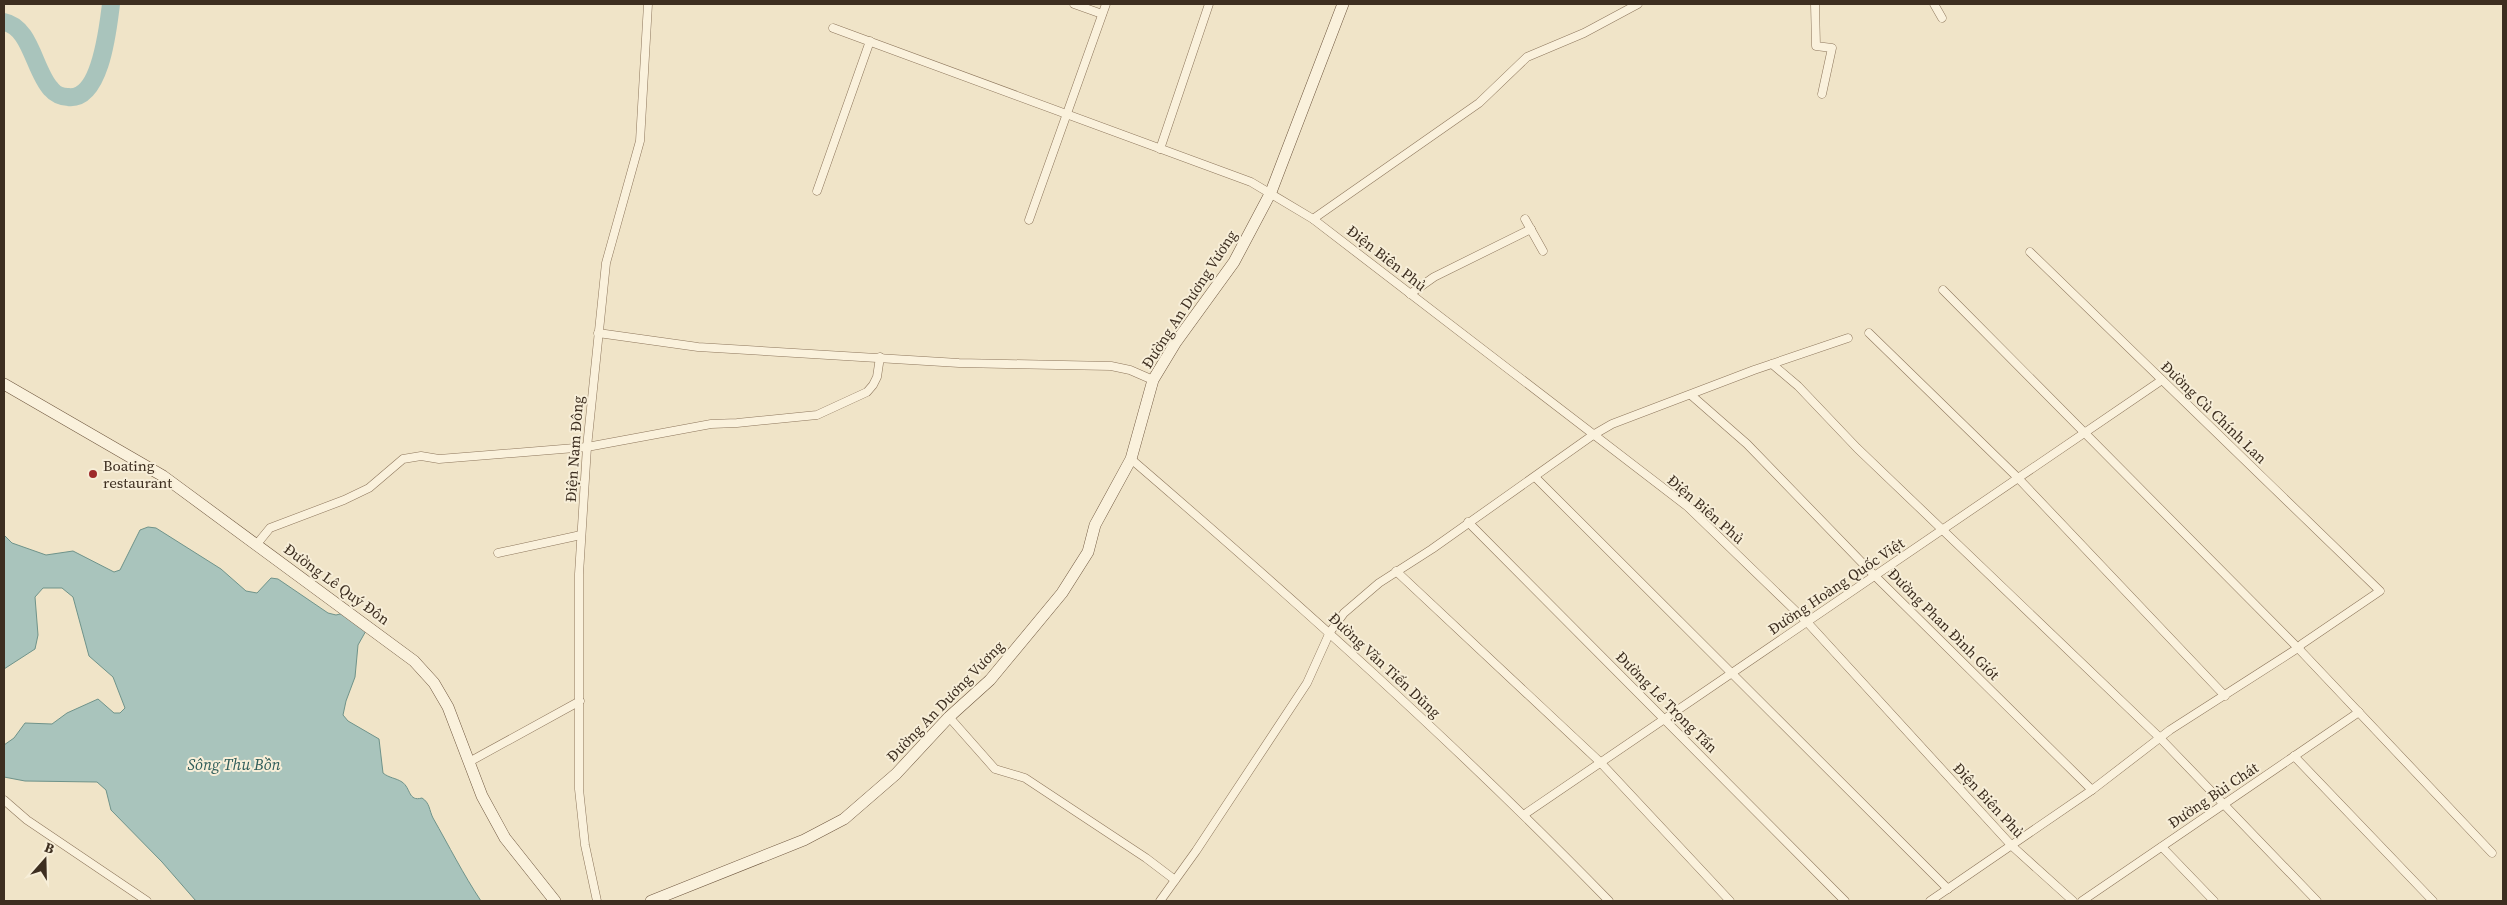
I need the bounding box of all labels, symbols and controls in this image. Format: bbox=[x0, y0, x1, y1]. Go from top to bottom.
street label: Điện Biên Phủ bbox=[1343, 220, 1431, 296]
street label: Đường An Dương Vương bbox=[1136, 226, 1242, 372]
street label: Đường Cù Chính Lan bbox=[2156, 356, 2272, 468]
street label: Điện Nam Đông bbox=[560, 395, 588, 503]
place label: Boating restaurant bbox=[103, 455, 172, 493]
marker: Boating restaurant bbox=[87, 468, 99, 480]
street label: Điện Biên Phủ bbox=[1663, 470, 1749, 549]
street label: Đường Hoàng Quốc Việt bbox=[1764, 532, 1908, 639]
street label: Đường Lê Quý Đôn bbox=[280, 538, 394, 630]
street label: Đường Phan Đình Giót bbox=[1883, 563, 2005, 685]
street label: Đường Văn Tiến Dũng bbox=[1324, 607, 1446, 723]
street label: Đường An Dương Vương bbox=[881, 636, 1009, 766]
street label: Đường Lê Trọng Tấn bbox=[1612, 647, 1722, 757]
water label: Sông Thu Bồn bbox=[187, 753, 281, 775]
street label: Đường Bùi Chát bbox=[2164, 757, 2262, 833]
street label: Điện Biên Phủ bbox=[1949, 758, 2030, 842]
north arrow bbox=[20, 835, 70, 885]
text: B bbox=[42, 837, 57, 859]

